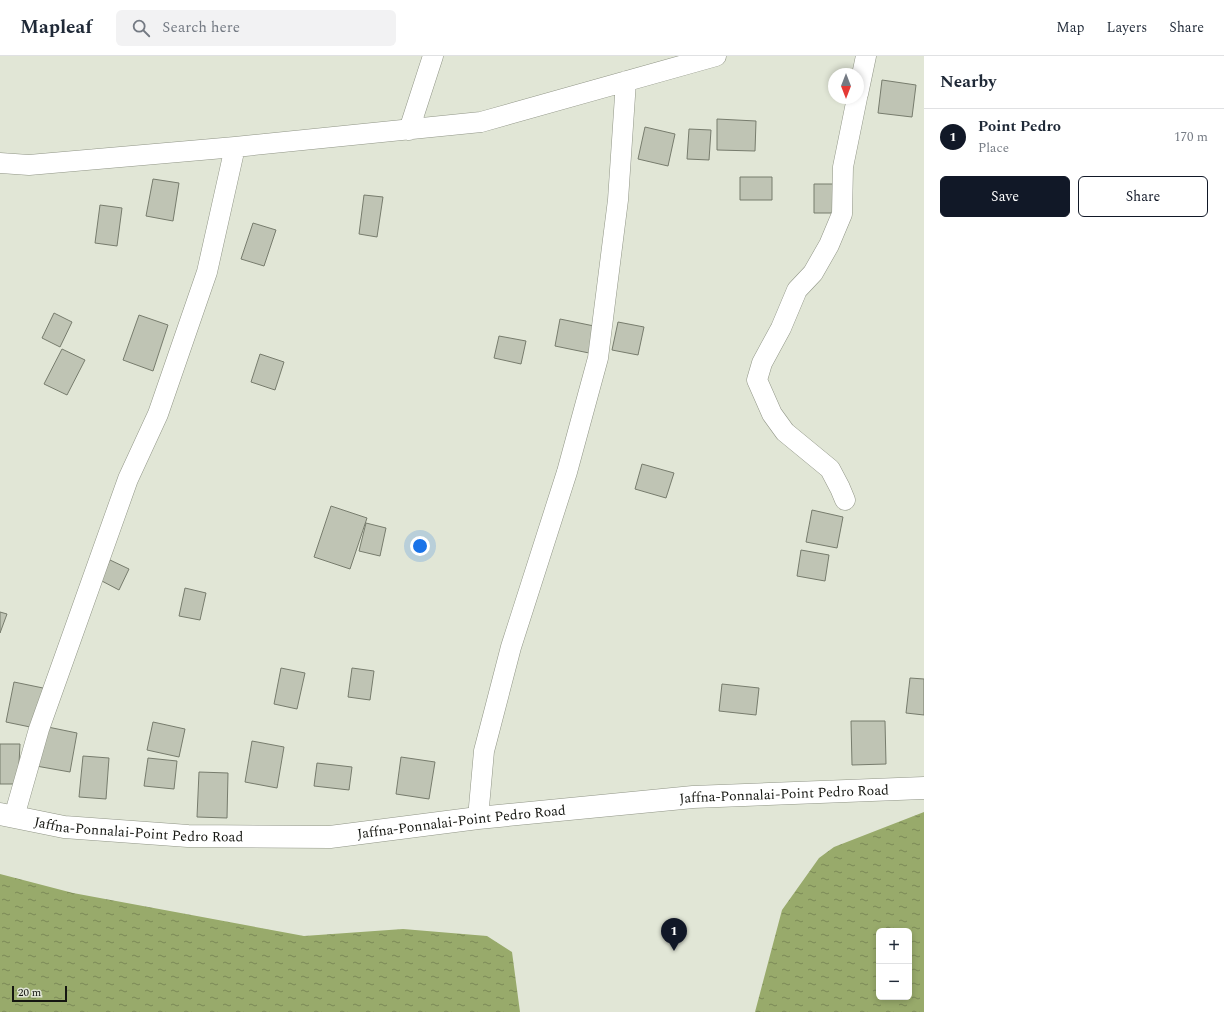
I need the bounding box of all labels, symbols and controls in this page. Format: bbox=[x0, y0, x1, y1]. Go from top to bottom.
search box bbox=[116, 10, 396, 46]
text: Mapleaf bbox=[20, 13, 92, 42]
text: Search here bbox=[162, 16, 240, 39]
icon: search bbox=[130, 17, 152, 39]
text: Map bbox=[1056, 17, 1085, 38]
text: Layers bbox=[1107, 17, 1147, 38]
text: Share bbox=[1169, 17, 1204, 38]
north arrow bbox=[828, 68, 864, 104]
text: Nearby bbox=[940, 69, 996, 95]
text: Point Pedro bbox=[978, 115, 1061, 138]
text: 1 bbox=[949, 127, 957, 147]
text: 170 m bbox=[1174, 127, 1208, 147]
text: Place bbox=[978, 138, 1009, 158]
button: Save bbox=[940, 176, 1070, 217]
button: Share bbox=[1078, 176, 1208, 217]
your location bbox=[410, 536, 430, 556]
street label: Jaffna-Ponnalai-Point Pedro Road bbox=[678, 779, 889, 809]
street label: Jaffna-Ponnalai-Point Pedro Road bbox=[356, 799, 567, 844]
street label: Jaffna-Ponnalai-Point Pedro Road bbox=[32, 811, 244, 847]
pin: 1 bbox=[661, 918, 687, 951]
map controls bbox=[876, 928, 912, 1000]
button: + bbox=[876, 928, 912, 964]
button: − bbox=[876, 964, 912, 1000]
scale bar bbox=[12, 984, 67, 1003]
text: 20 m bbox=[18, 984, 41, 1001]

